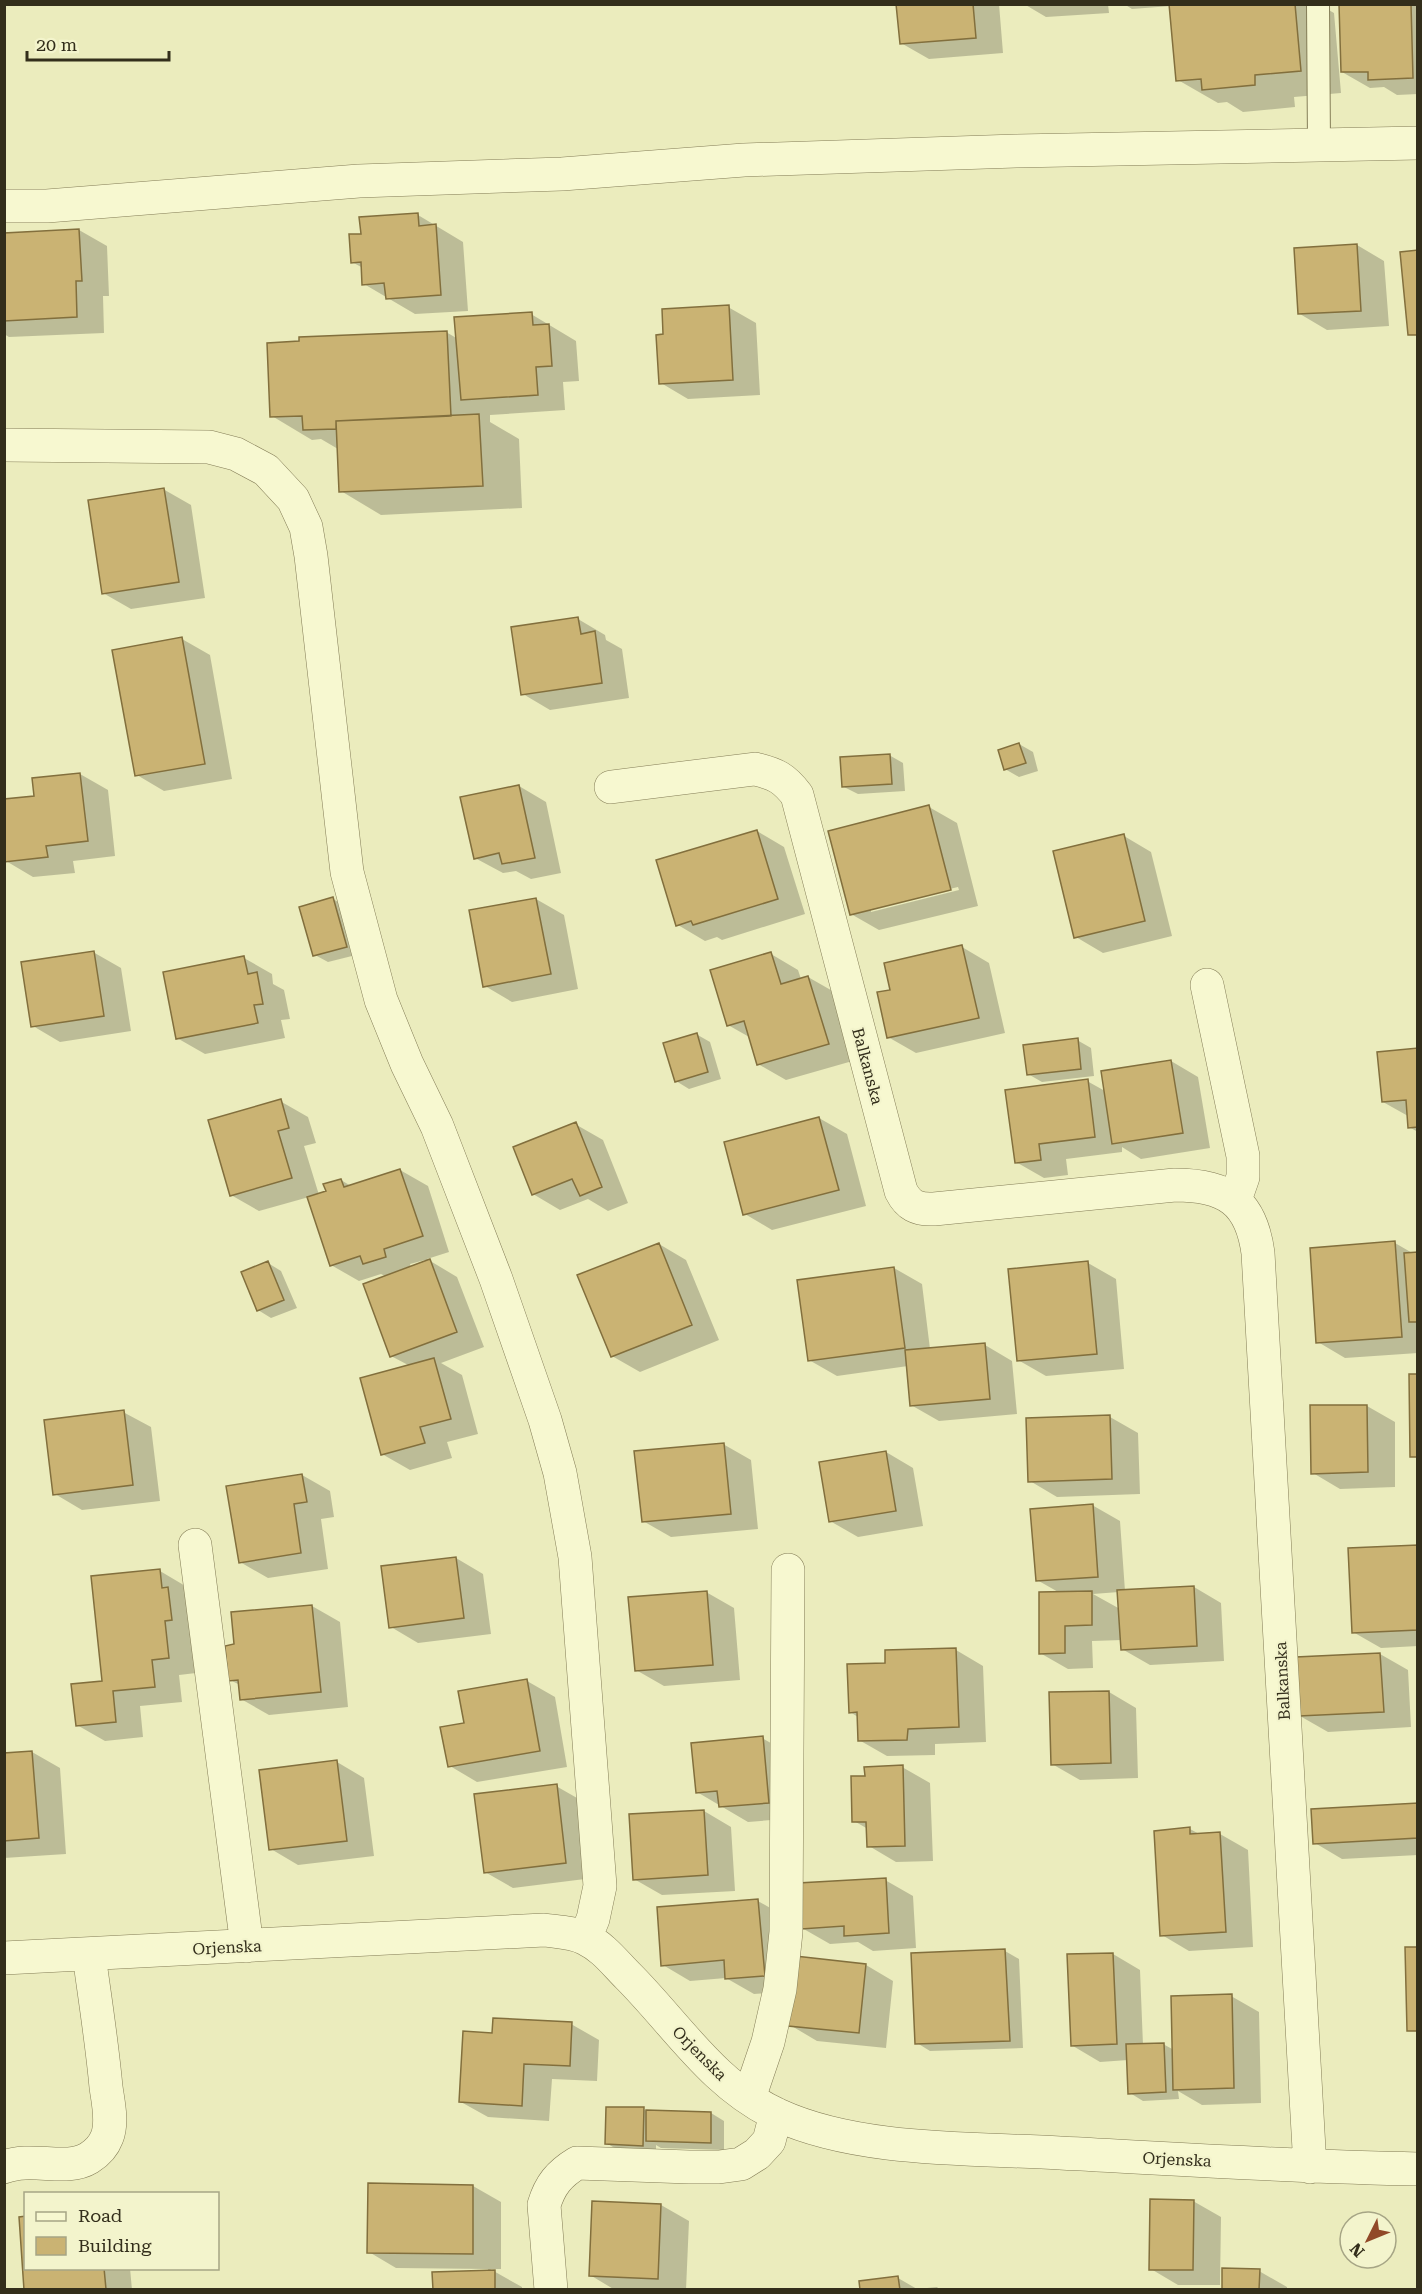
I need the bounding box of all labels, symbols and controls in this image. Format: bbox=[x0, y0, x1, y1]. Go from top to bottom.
scale bar bbox=[27, 24, 170, 62]
text: 20 m bbox=[36, 34, 77, 55]
street label: Balkanska bbox=[848, 1026, 887, 1107]
street label: Balkanska bbox=[1271, 1641, 1294, 1721]
street label: Orjenska bbox=[192, 1936, 262, 1959]
street label: Orjenska bbox=[669, 2022, 731, 2085]
street label: Orjenska bbox=[1142, 2148, 1212, 2171]
legend bbox=[24, 2192, 219, 2270]
text: Road bbox=[78, 2205, 123, 2226]
north arrow bbox=[1338, 2210, 1398, 2270]
text: Building bbox=[78, 2235, 152, 2256]
text: N bbox=[1346, 2239, 1369, 2261]

